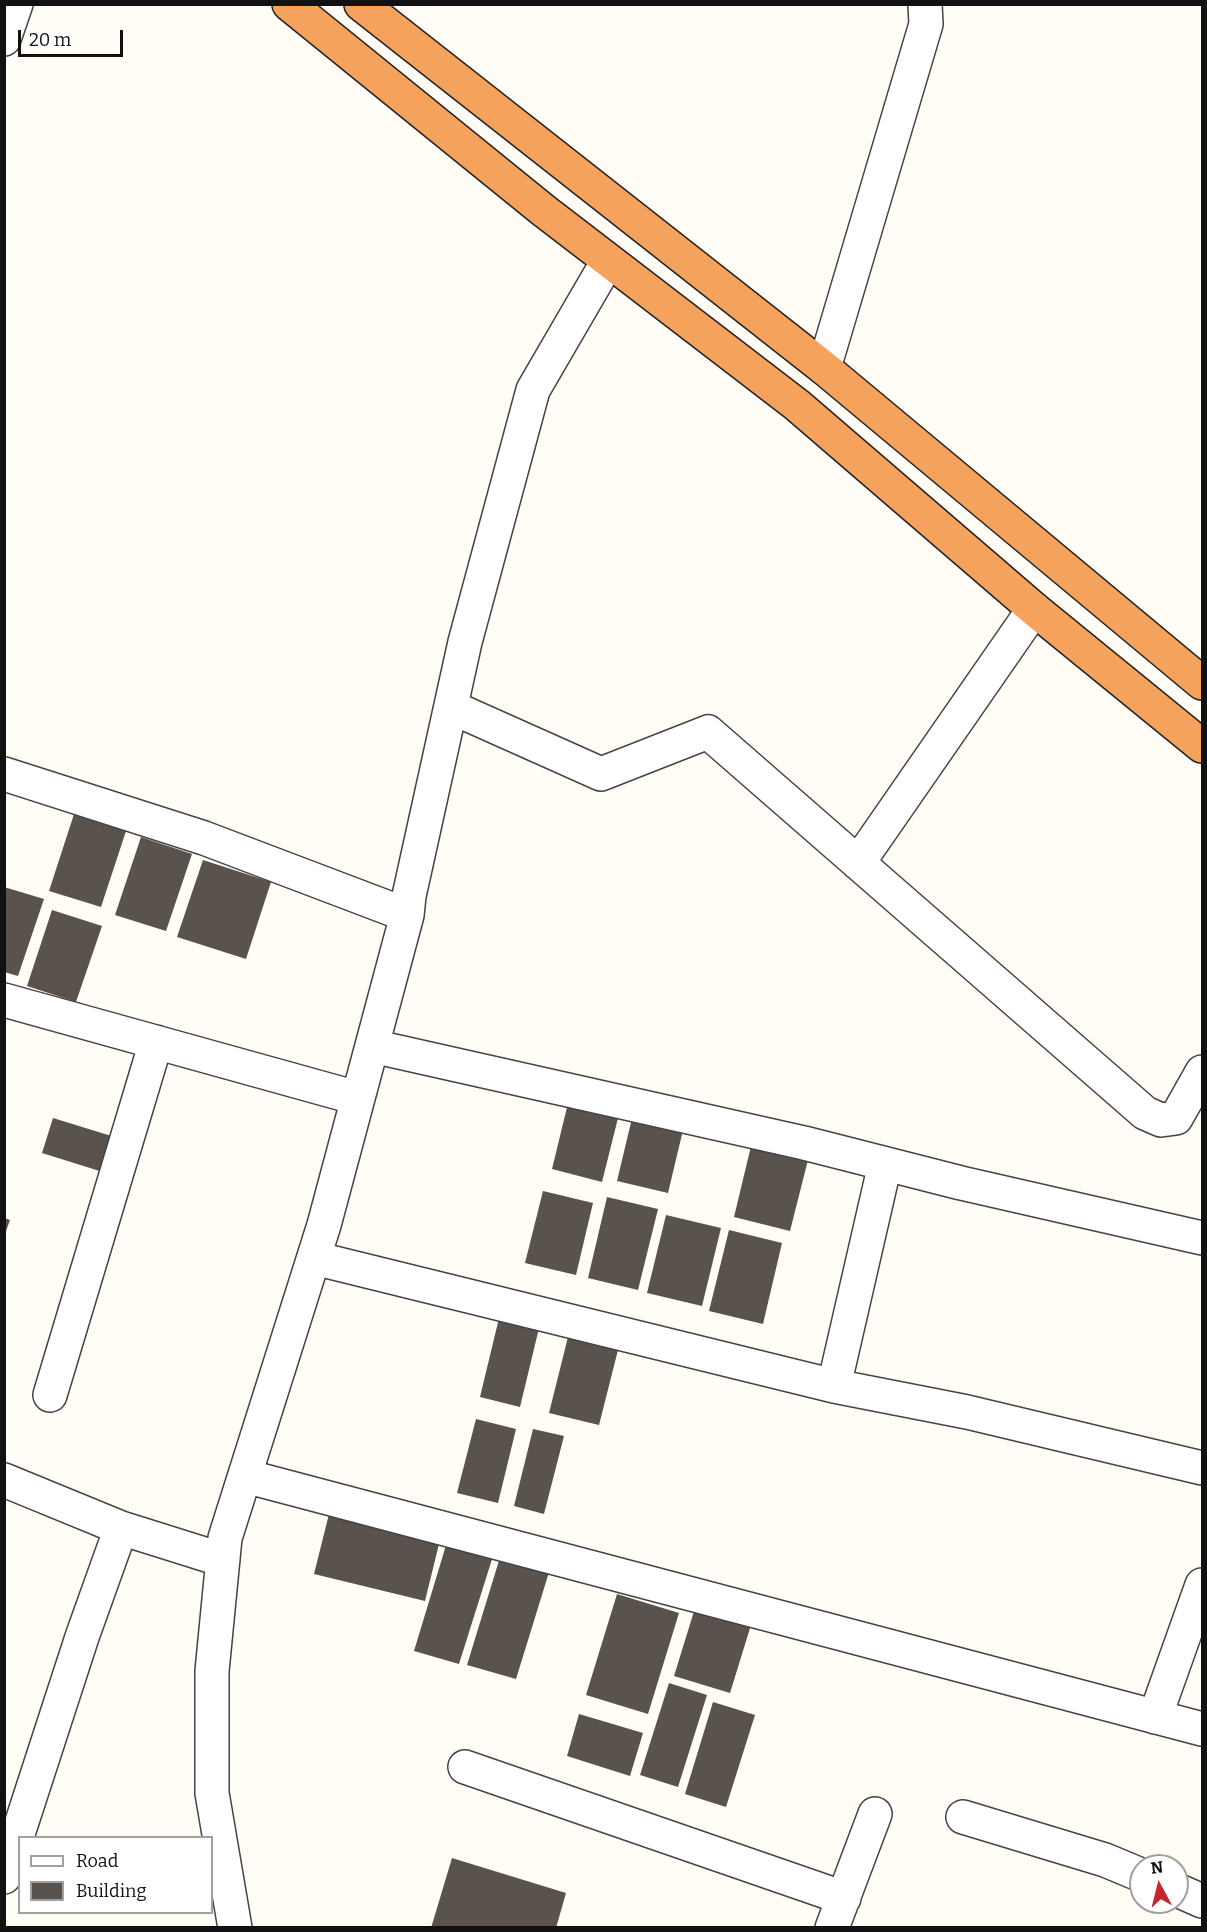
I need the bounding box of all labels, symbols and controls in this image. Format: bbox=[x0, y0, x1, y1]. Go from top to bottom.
scale bar bbox=[21, 18, 126, 56]
text: 20 m bbox=[29, 29, 71, 51]
legend bbox=[18, 1836, 213, 1914]
text: Road bbox=[76, 1850, 118, 1872]
north arrow bbox=[1129, 1854, 1189, 1914]
text: N bbox=[1150, 1857, 1164, 1878]
text: Building bbox=[76, 1880, 147, 1902]

